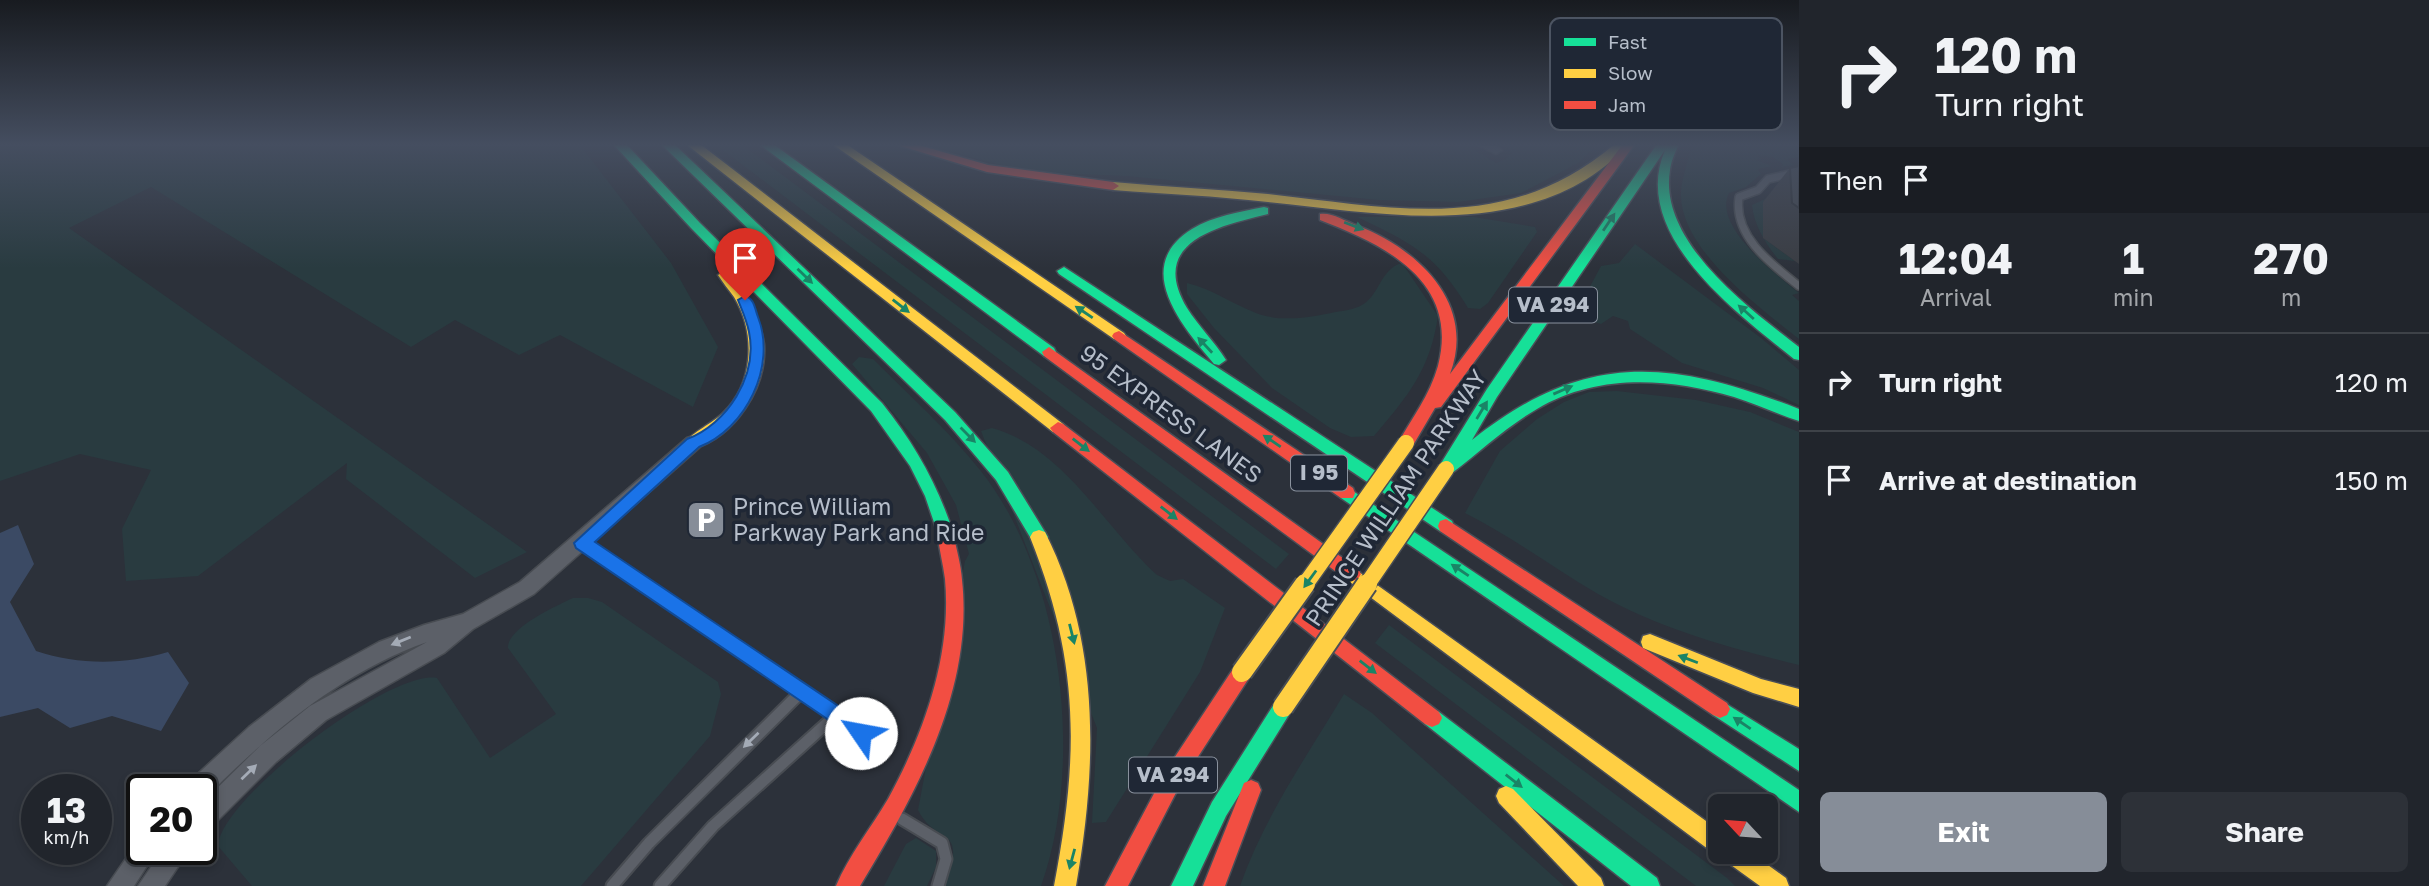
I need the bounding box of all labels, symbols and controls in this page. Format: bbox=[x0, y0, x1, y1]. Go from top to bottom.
legend bbox=[1550, 18, 1782, 130]
text: 120 m bbox=[1935, 25, 2077, 84]
icon: right bbox=[1820, 28, 1911, 119]
text: Fast bbox=[1608, 30, 1647, 53]
text: Slow bbox=[1608, 61, 1653, 84]
text: Turn right bbox=[1935, 85, 2084, 123]
text: Jam bbox=[1608, 93, 1646, 116]
icon: arrive bbox=[1897, 161, 1935, 199]
text: Then bbox=[1820, 165, 1883, 196]
one-way arrow bbox=[1602, 213, 1616, 231]
one-way arrow bbox=[1343, 220, 1364, 231]
pin bbox=[715, 228, 775, 300]
text: 12:04 bbox=[1899, 233, 2013, 283]
text: 1 bbox=[2122, 233, 2144, 283]
text: 270 bbox=[2253, 233, 2329, 283]
icon: arrive bbox=[726, 239, 764, 277]
one-way arrow bbox=[796, 267, 813, 283]
text: Arrival bbox=[1920, 283, 1992, 311]
text: min bbox=[2113, 283, 2154, 311]
text: m bbox=[2281, 283, 2301, 311]
road number: VA 294 bbox=[1509, 288, 1597, 322]
one-way arrow bbox=[892, 298, 910, 312]
one-way arrow bbox=[1737, 304, 1755, 320]
one-way arrow bbox=[1075, 306, 1094, 319]
one-way arrow bbox=[1197, 336, 1213, 354]
street label: 95 EXPRESS LANES bbox=[1075, 338, 1268, 488]
icon: right bbox=[1820, 363, 1858, 401]
street label: PRINCE WILLIAM PARKWAY bbox=[1299, 364, 1492, 631]
text: Turn right bbox=[1879, 367, 2002, 398]
text: 120 m bbox=[2335, 367, 2408, 398]
one-way arrow bbox=[1553, 384, 1574, 395]
one-way arrow bbox=[1476, 401, 1488, 420]
one-way arrow bbox=[959, 427, 976, 444]
one-way arrow bbox=[1263, 434, 1281, 448]
one-way arrow bbox=[1072, 437, 1090, 451]
road number: I 95 bbox=[1291, 456, 1347, 490]
icon: arrive bbox=[1820, 461, 1858, 499]
text: Arrive at destination bbox=[1879, 465, 2137, 496]
text: 150 m bbox=[2335, 465, 2408, 496]
place label: Prince William Parkway Park and Ride bbox=[733, 492, 984, 546]
parking icon: Prince William Parkway Park and Ride bbox=[685, 499, 727, 541]
one-way arrow bbox=[1160, 505, 1178, 519]
one-way arrow bbox=[1451, 563, 1469, 577]
one-way arrow bbox=[1302, 569, 1317, 587]
one-way arrow bbox=[1067, 623, 1078, 645]
one-way arrow bbox=[390, 635, 411, 646]
one-way arrow bbox=[1678, 653, 1699, 664]
one-way arrow bbox=[1359, 660, 1377, 674]
position arrow bbox=[824, 696, 898, 770]
one-way arrow bbox=[1733, 717, 1752, 730]
one-way arrow bbox=[743, 732, 760, 748]
road number: VA 294 bbox=[1129, 758, 1217, 792]
one-way arrow bbox=[241, 764, 258, 781]
speed limit sign: 20 bbox=[126, 774, 217, 865]
one-way arrow bbox=[1505, 774, 1523, 789]
text: 13 bbox=[47, 789, 86, 831]
button: Exit bbox=[1820, 792, 2107, 872]
button: Share bbox=[2121, 792, 2408, 872]
north arrow bbox=[1708, 794, 1778, 864]
map controls bbox=[1708, 794, 1778, 864]
text: km/h bbox=[44, 826, 89, 848]
one-way arrow bbox=[1066, 849, 1077, 871]

